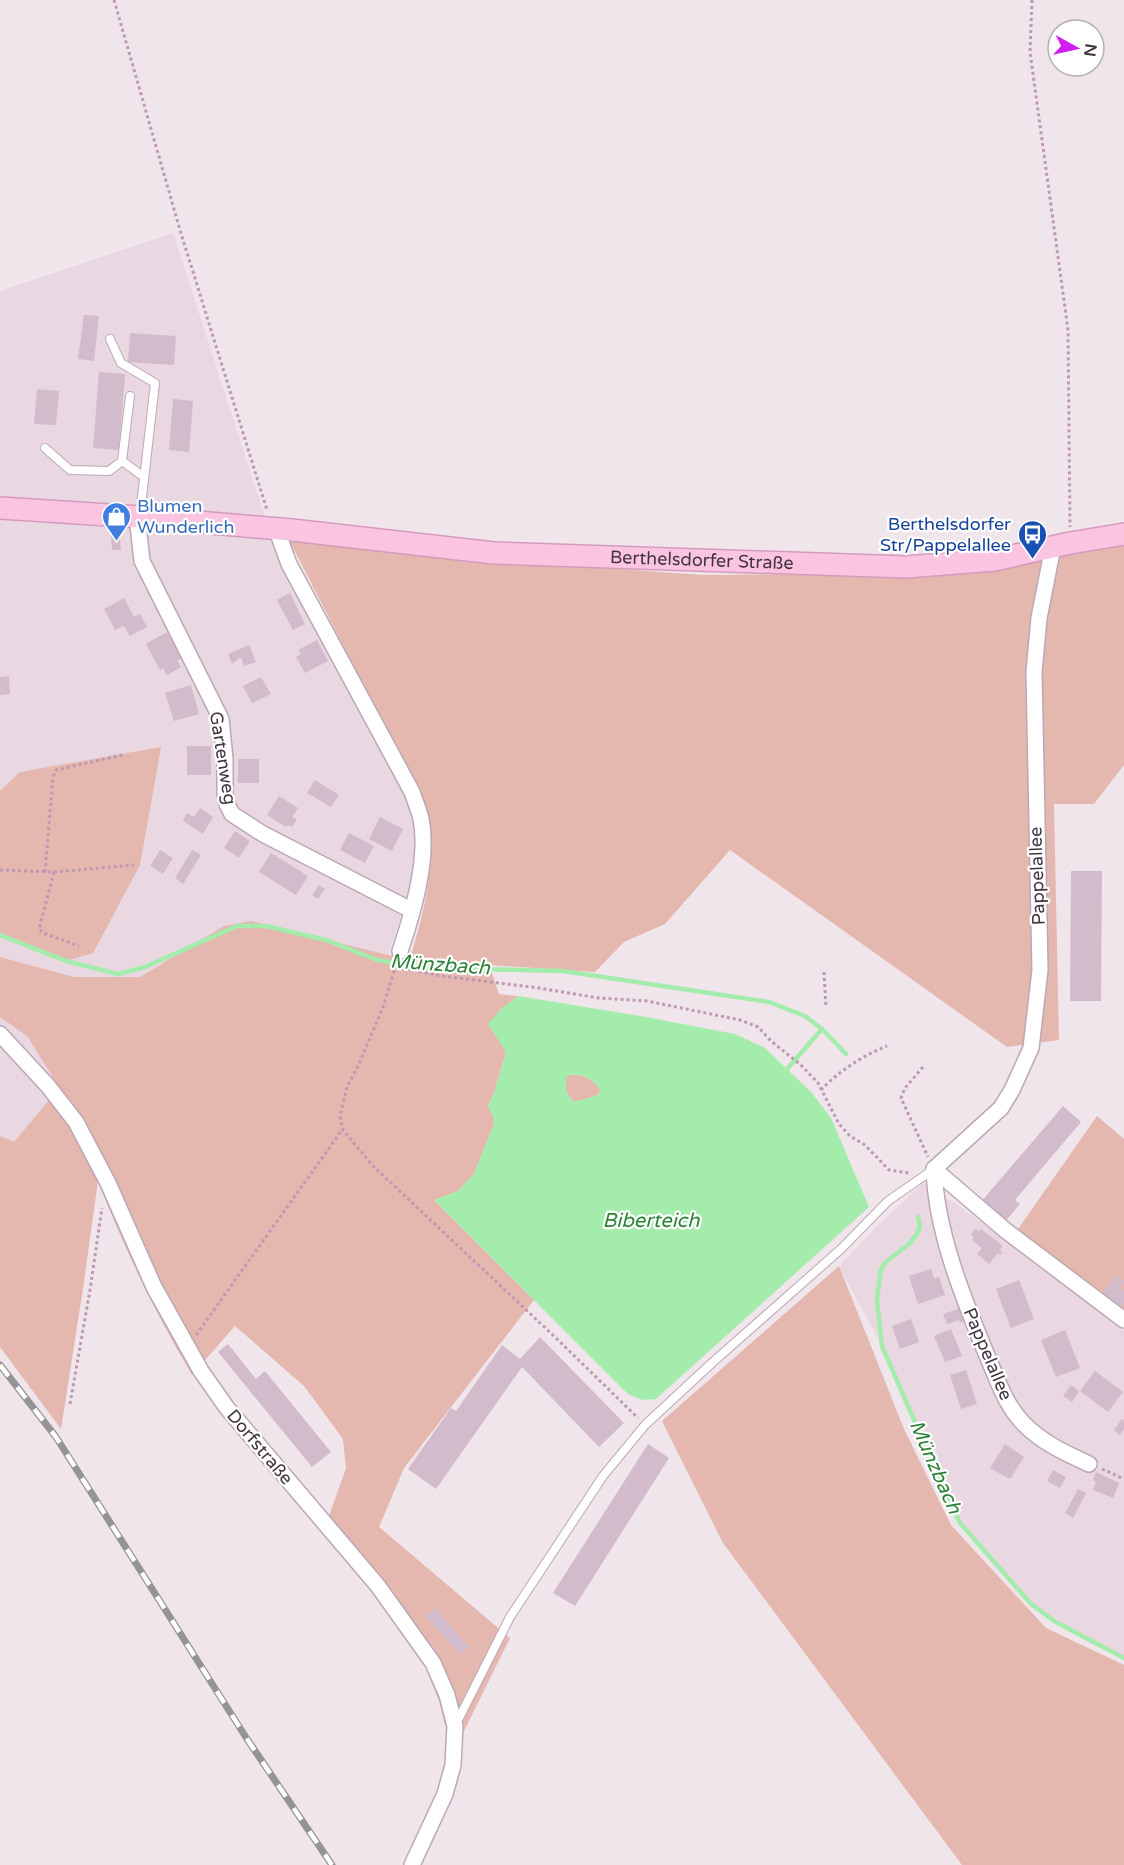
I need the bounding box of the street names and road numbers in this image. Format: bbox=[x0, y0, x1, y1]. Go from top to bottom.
street label: Berthelsdorfer Straße bbox=[609, 546, 794, 574]
street label: Gartenweg bbox=[205, 710, 241, 806]
street label: Pappelallee bbox=[1024, 826, 1050, 926]
street label: Pappelallee bbox=[959, 1304, 1017, 1404]
street label: Dorfstraße bbox=[222, 1405, 298, 1489]

